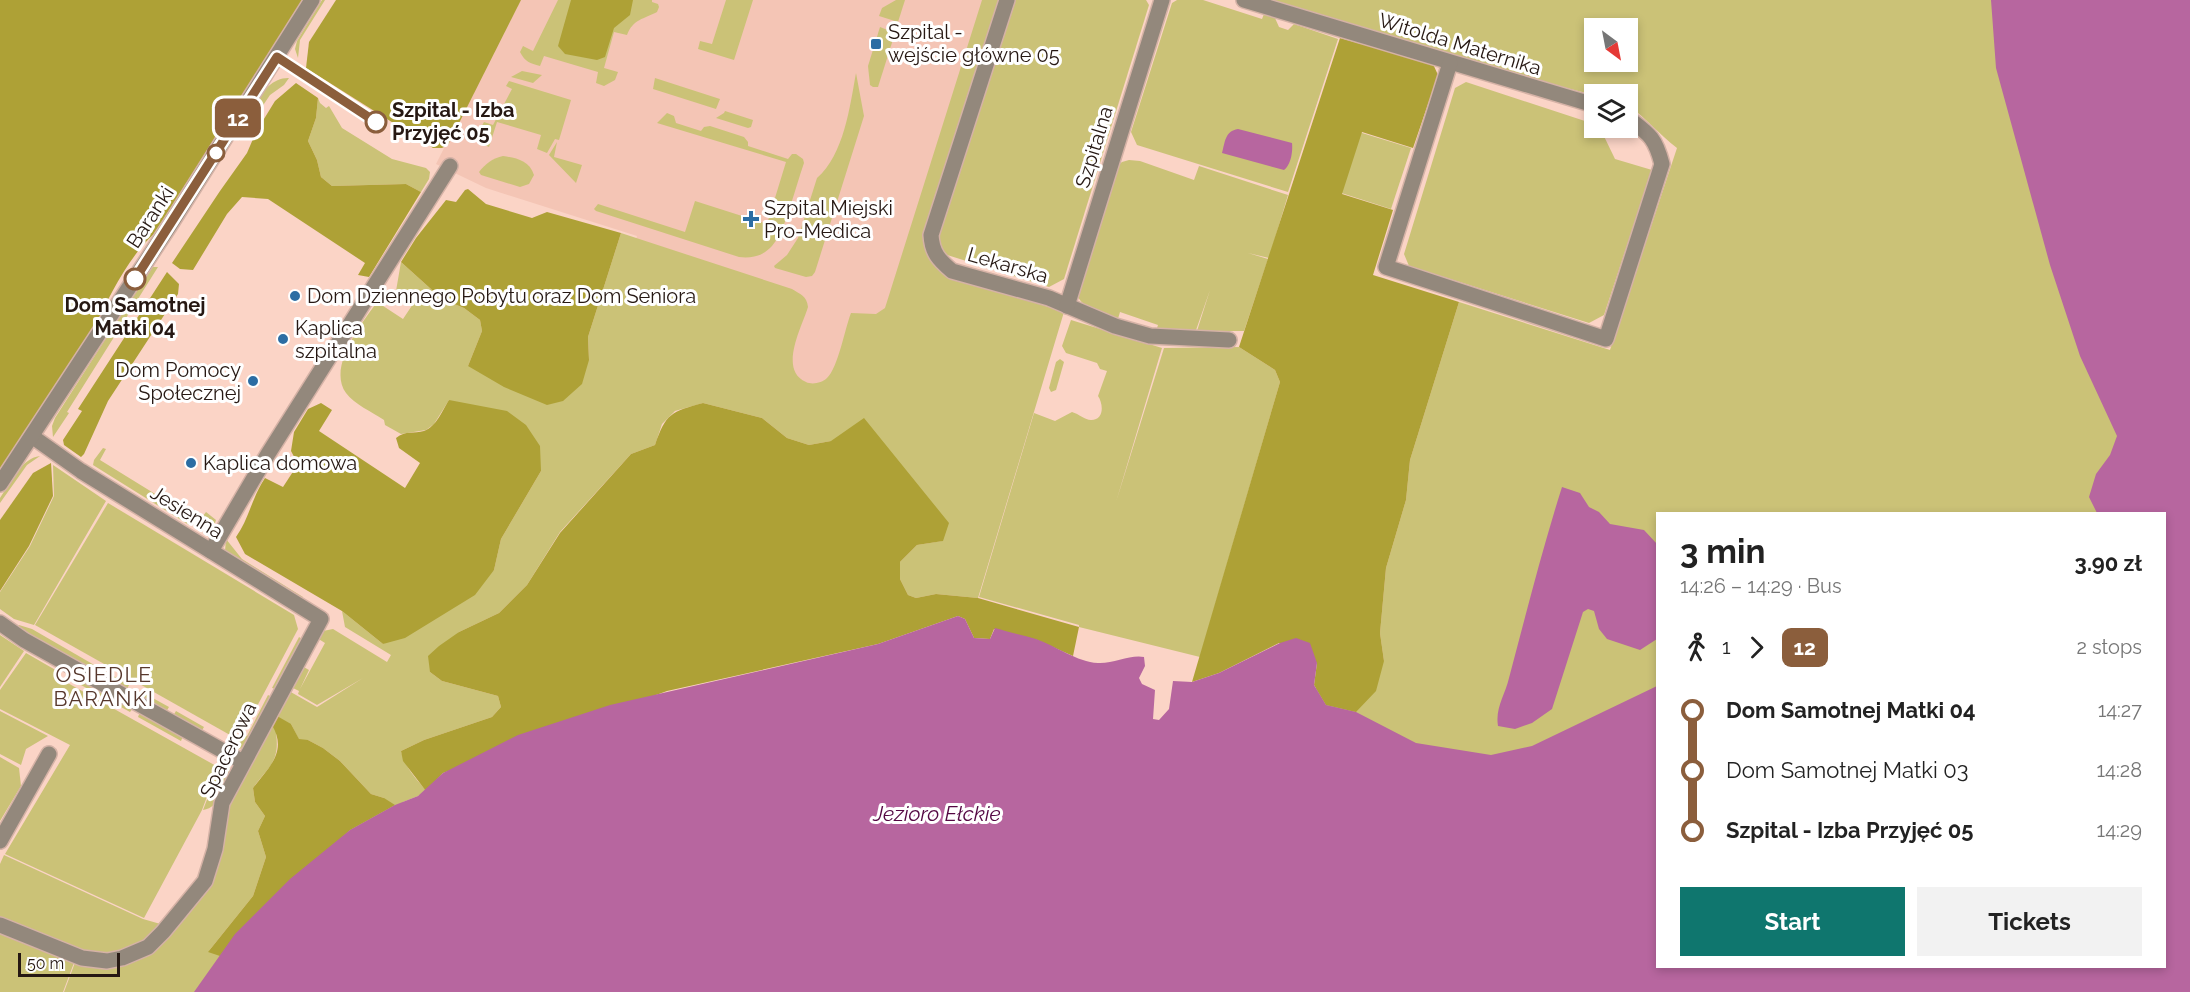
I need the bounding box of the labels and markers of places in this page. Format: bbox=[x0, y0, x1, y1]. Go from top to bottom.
place label: Szpital - wejście główne 05 bbox=[888, 20, 1060, 67]
marker: Szpital - wejście główne 05 bbox=[869, 37, 883, 51]
place label: Szpital - Izba Przyjęć 05 bbox=[392, 98, 514, 145]
marker: Szpital - Izba Przyjęć 05 bbox=[365, 111, 387, 133]
unlabelled marker bbox=[207, 144, 225, 162]
place label: Szpital Miejski Pro-Medica bbox=[764, 196, 893, 243]
marker: Szpital Miejski Pro-Medica bbox=[742, 210, 760, 228]
marker: Dom Samotnej Matki 04 bbox=[124, 268, 146, 290]
place label: Dom Dziennego Pobytu oraz Dom Seniora bbox=[307, 284, 696, 308]
marker: Dom Dziennego Pobytu oraz Dom Seniora bbox=[288, 289, 302, 303]
place label: Dom Samotnej Matki 04 bbox=[64, 293, 206, 340]
place label: Kaplica szpitalna bbox=[295, 316, 377, 363]
marker: Kaplica szpitalna bbox=[276, 332, 290, 346]
place label: Dom Pomocy Społecznej bbox=[115, 358, 241, 405]
marker: Dom Pomocy Społecznej bbox=[246, 374, 260, 388]
place label: Kaplica domowa bbox=[203, 451, 357, 475]
marker: Kaplica domowa bbox=[184, 456, 198, 470]

